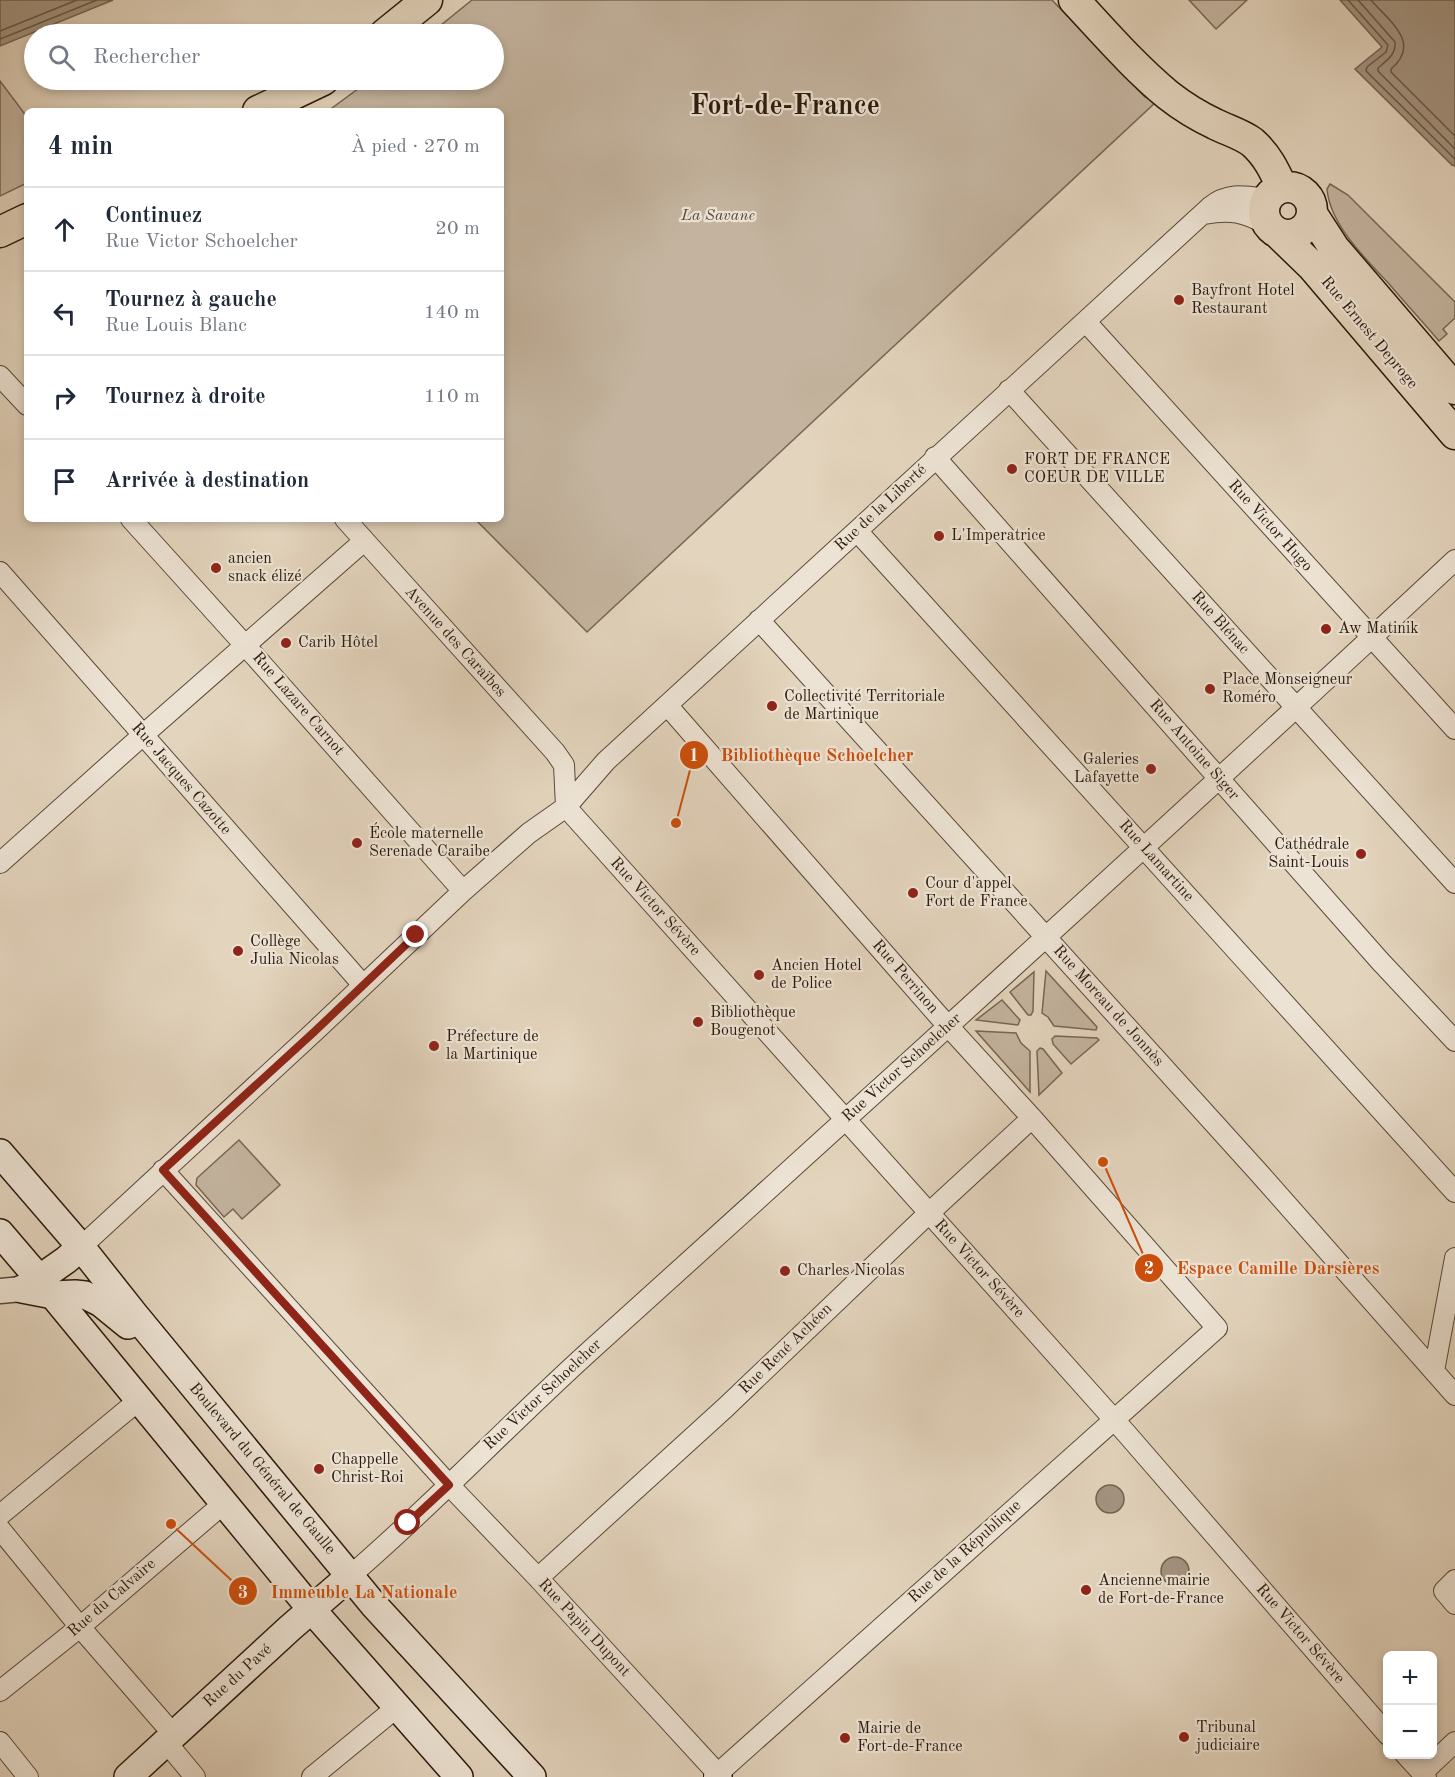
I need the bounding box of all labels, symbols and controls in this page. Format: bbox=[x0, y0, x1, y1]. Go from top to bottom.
search box bbox=[24, 24, 504, 90]
icon: search bbox=[45, 41, 78, 74]
text: Rechercher bbox=[93, 46, 200, 68]
district label: Fort-de-France bbox=[690, 93, 880, 121]
text: 4 min bbox=[48, 134, 113, 160]
text: À pied · 270 m bbox=[351, 137, 480, 157]
text: Continuez bbox=[105, 205, 202, 227]
park label: La Savane bbox=[680, 208, 755, 224]
icon: ahead bbox=[48, 213, 81, 246]
text: 20 m bbox=[435, 219, 480, 239]
text: Rue Victor Schoelcher bbox=[105, 232, 298, 252]
street label: Rue Ernest Deproge bbox=[1318, 274, 1420, 392]
place label: Bayfront Hotel Restaurant bbox=[1191, 283, 1295, 317]
text: Tournez à gauche bbox=[105, 289, 277, 311]
marker: Bayfront Hotel Restaurant bbox=[1172, 293, 1186, 307]
icon: left bbox=[48, 297, 81, 330]
text: 140 m bbox=[424, 303, 480, 323]
text: Rue Louis Blanc bbox=[105, 316, 247, 336]
icon: right bbox=[48, 381, 81, 414]
text: Tournez à droite bbox=[105, 386, 266, 408]
text: 110 m bbox=[424, 387, 480, 407]
place label: FORT DE FRANCE COEUR DE VILLE bbox=[1024, 452, 1170, 486]
street label: Rue de la Liberté bbox=[832, 462, 930, 554]
marker: FORT DE FRANCE COEUR DE VILLE bbox=[1005, 462, 1019, 476]
icon: arrive bbox=[48, 465, 81, 498]
text: Arrivée à destination bbox=[105, 470, 309, 492]
street label: Rue Victor Hugo bbox=[1225, 477, 1315, 575]
place label: L'Imperatrice bbox=[951, 528, 1046, 544]
marker: L'Imperatrice bbox=[932, 529, 946, 543]
place label: ancien snack élizé bbox=[228, 551, 302, 585]
marker: ancien snack élizé bbox=[209, 561, 223, 575]
street label: Avenue des Caraïbes bbox=[401, 584, 509, 700]
street label: Rue Blénac bbox=[1188, 589, 1252, 657]
place label: Aw Matinik bbox=[1338, 621, 1419, 637]
marker: Aw Matinik bbox=[1319, 622, 1333, 636]
place label: Carib Hôtel bbox=[298, 635, 378, 651]
marker: Carib Hôtel bbox=[279, 636, 293, 650]
street label: Rue Lazare Carnot bbox=[249, 649, 347, 759]
place label: Place Monseigneur Roméro bbox=[1222, 672, 1353, 706]
marker: Place Monseigneur Roméro bbox=[1203, 682, 1217, 696]
place label: Collectivité Territoriale de Martinique bbox=[784, 689, 945, 723]
street label: Rue Antoine Siger bbox=[1146, 697, 1242, 804]
marker: Collectivité Territoriale de Martinique bbox=[765, 699, 779, 713]
street label: Rue Jacques Cazotte bbox=[128, 720, 234, 838]
callout: Bibliothèque Schoelcher bbox=[679, 737, 926, 773]
text: 1 bbox=[689, 747, 699, 765]
text: Bibliothèque Schoelcher bbox=[720, 747, 914, 765]
place label: Galeries Lafayette bbox=[1074, 752, 1139, 786]
marker: Galeries Lafayette bbox=[1144, 762, 1158, 776]
street label: Rue Lamartine bbox=[1115, 817, 1197, 905]
place label: École maternelle Serenade Caraibe bbox=[369, 822, 490, 860]
marker: École maternelle Serenade Caraibe bbox=[350, 836, 364, 850]
place label: Cathédrale Saint-Louis bbox=[1268, 837, 1349, 871]
marker: Cathédrale Saint-Louis bbox=[1354, 847, 1368, 861]
street label: Rue Victor Sévère bbox=[607, 855, 703, 959]
place label: Cour d'appel Fort de France bbox=[925, 876, 1028, 910]
marker: Cour d'appel Fort de France bbox=[906, 886, 920, 900]
route end bbox=[402, 921, 428, 947]
place label: Collège Julia Nicolas bbox=[250, 934, 339, 968]
street label: Rue Perrinon bbox=[869, 937, 941, 1017]
street label: Rue Moreau de Jonnès bbox=[1050, 943, 1166, 1070]
marker: Collège Julia Nicolas bbox=[231, 944, 245, 958]
place label: Ancien Hotel de Police bbox=[771, 958, 861, 992]
marker: Ancien Hotel de Police bbox=[752, 968, 766, 982]
place label: Bibliothèque Bougenot bbox=[710, 1005, 796, 1039]
street label: Rue Victor Schoelcher bbox=[839, 1010, 965, 1126]
marker: Bibliothèque Bougenot bbox=[691, 1015, 705, 1029]
place label: Préfecture de la Martinique bbox=[446, 1029, 539, 1063]
marker: Préfecture de la Martinique bbox=[427, 1039, 441, 1053]
street label: Rue Victor Sévère bbox=[931, 1217, 1027, 1321]
callout: Espace Camille Darsières bbox=[1134, 1250, 1391, 1286]
text: 2 bbox=[1144, 1260, 1154, 1278]
text: Espace Camille Darsières bbox=[1176, 1260, 1380, 1278]
place label: Charles Nicolas bbox=[797, 1263, 905, 1279]
marker: Charles Nicolas bbox=[778, 1264, 792, 1278]
street label: Rue René Achéen bbox=[736, 1300, 836, 1397]
street label: Rue Victor Schoelcher bbox=[481, 1336, 605, 1453]
street label: Boulevard du Général de Gaulle bbox=[186, 1380, 338, 1558]
place label: Chappelle Christ-Roi bbox=[331, 1452, 403, 1486]
marker: Chappelle Christ-Roi bbox=[312, 1462, 326, 1476]
street label: Rue de la République bbox=[906, 1497, 1024, 1607]
route start bbox=[394, 1509, 420, 1535]
street label: Rue du Calvaire bbox=[65, 1556, 159, 1640]
callout: Immeuble La Nationale bbox=[228, 1573, 469, 1609]
place label: Ancienne mairie de Fort-de-France bbox=[1098, 1573, 1224, 1607]
street label: Rue Papin Dupont bbox=[535, 1576, 633, 1680]
street label: Rue Victor Sévère bbox=[1253, 1581, 1347, 1687]
marker: Ancienne mairie de Fort-de-France bbox=[1079, 1583, 1093, 1597]
text: 3 bbox=[238, 1584, 248, 1602]
text: Immeuble La Nationale bbox=[271, 1584, 457, 1602]
street label: Rue du Pavé bbox=[201, 1641, 275, 1711]
map controls bbox=[1383, 1651, 1437, 1759]
button: + bbox=[1383, 1651, 1437, 1705]
button: − bbox=[1383, 1705, 1437, 1759]
place label: Tribunal judiciaire bbox=[1195, 1720, 1260, 1754]
place label: Mairie de Fort-de-France bbox=[857, 1721, 963, 1755]
marker: Tribunal judiciaire bbox=[1177, 1730, 1191, 1744]
marker: Mairie de Fort-de-France bbox=[838, 1731, 852, 1745]

